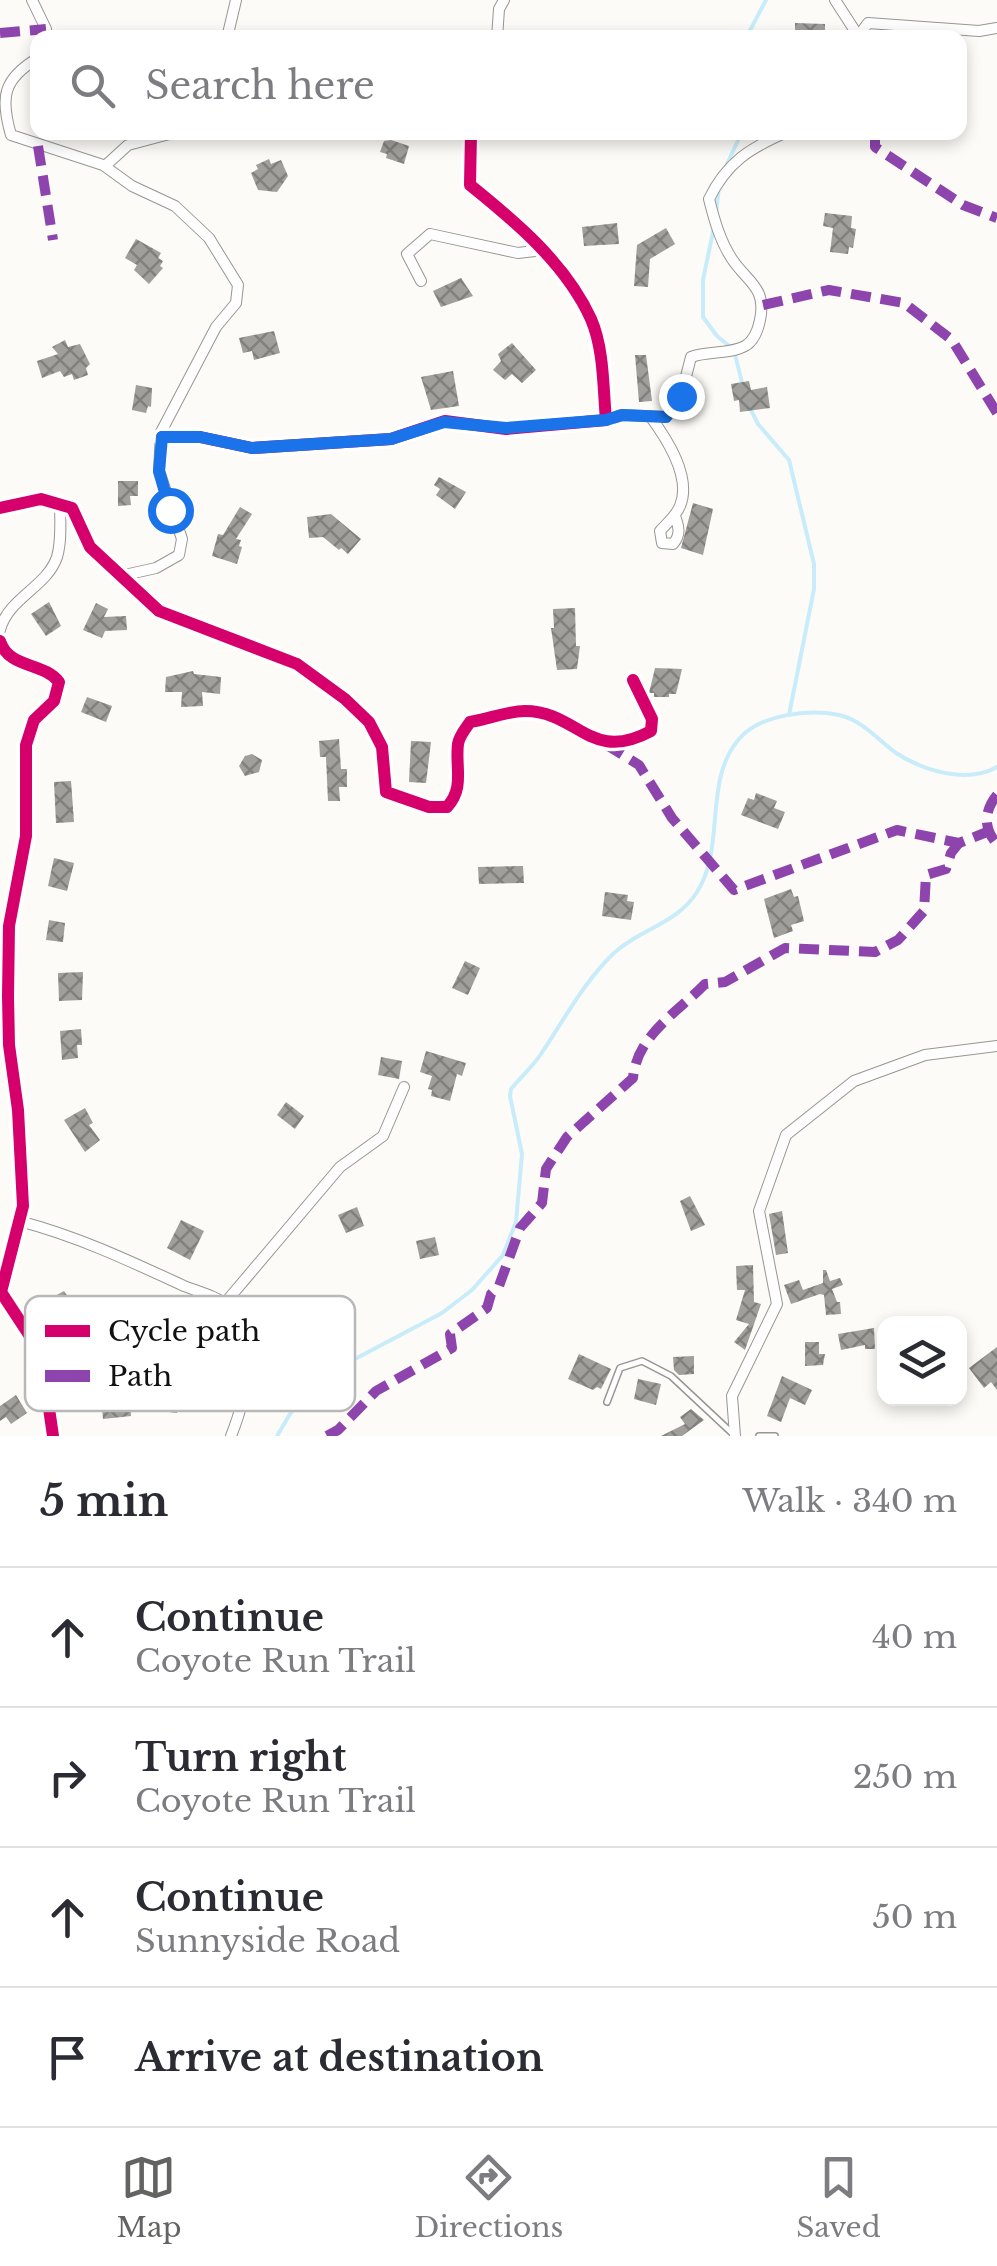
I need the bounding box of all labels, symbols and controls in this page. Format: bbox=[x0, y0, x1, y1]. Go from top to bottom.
search box bbox=[30, 30, 967, 140]
icon: search bbox=[65, 58, 120, 113]
text: Search here bbox=[145, 62, 375, 109]
route end bbox=[659, 374, 705, 420]
route start bbox=[148, 488, 194, 534]
legend bbox=[25, 1296, 355, 1411]
text: Cycle path bbox=[108, 1314, 260, 1349]
map controls bbox=[877, 1316, 967, 1406]
button: layers bbox=[877, 1316, 967, 1406]
text: Path bbox=[108, 1359, 172, 1394]
text: 5 min bbox=[40, 1475, 168, 1527]
text: Walk · 340 m bbox=[743, 1481, 957, 1521]
text: Continue bbox=[135, 1594, 324, 1641]
icon: ahead bbox=[40, 1610, 95, 1665]
text: 40 m bbox=[872, 1617, 957, 1657]
text: Coyote Run Trail bbox=[135, 1641, 416, 1681]
text: Turn right bbox=[135, 1734, 346, 1781]
icon: right bbox=[40, 1750, 95, 1805]
text: 250 m bbox=[853, 1757, 957, 1797]
text: Coyote Run Trail bbox=[135, 1781, 416, 1821]
text: Continue bbox=[135, 1874, 324, 1921]
icon: ahead bbox=[40, 1890, 95, 1945]
text: 50 m bbox=[872, 1897, 957, 1937]
text: Sunnyside Road bbox=[135, 1921, 400, 1961]
icon: arrive bbox=[40, 2030, 95, 2085]
text: Arrive at destination bbox=[135, 2034, 544, 2081]
tab: Map bbox=[116, 2150, 181, 2245]
tab: Directions bbox=[414, 2150, 563, 2245]
tab: Saved bbox=[796, 2150, 881, 2245]

